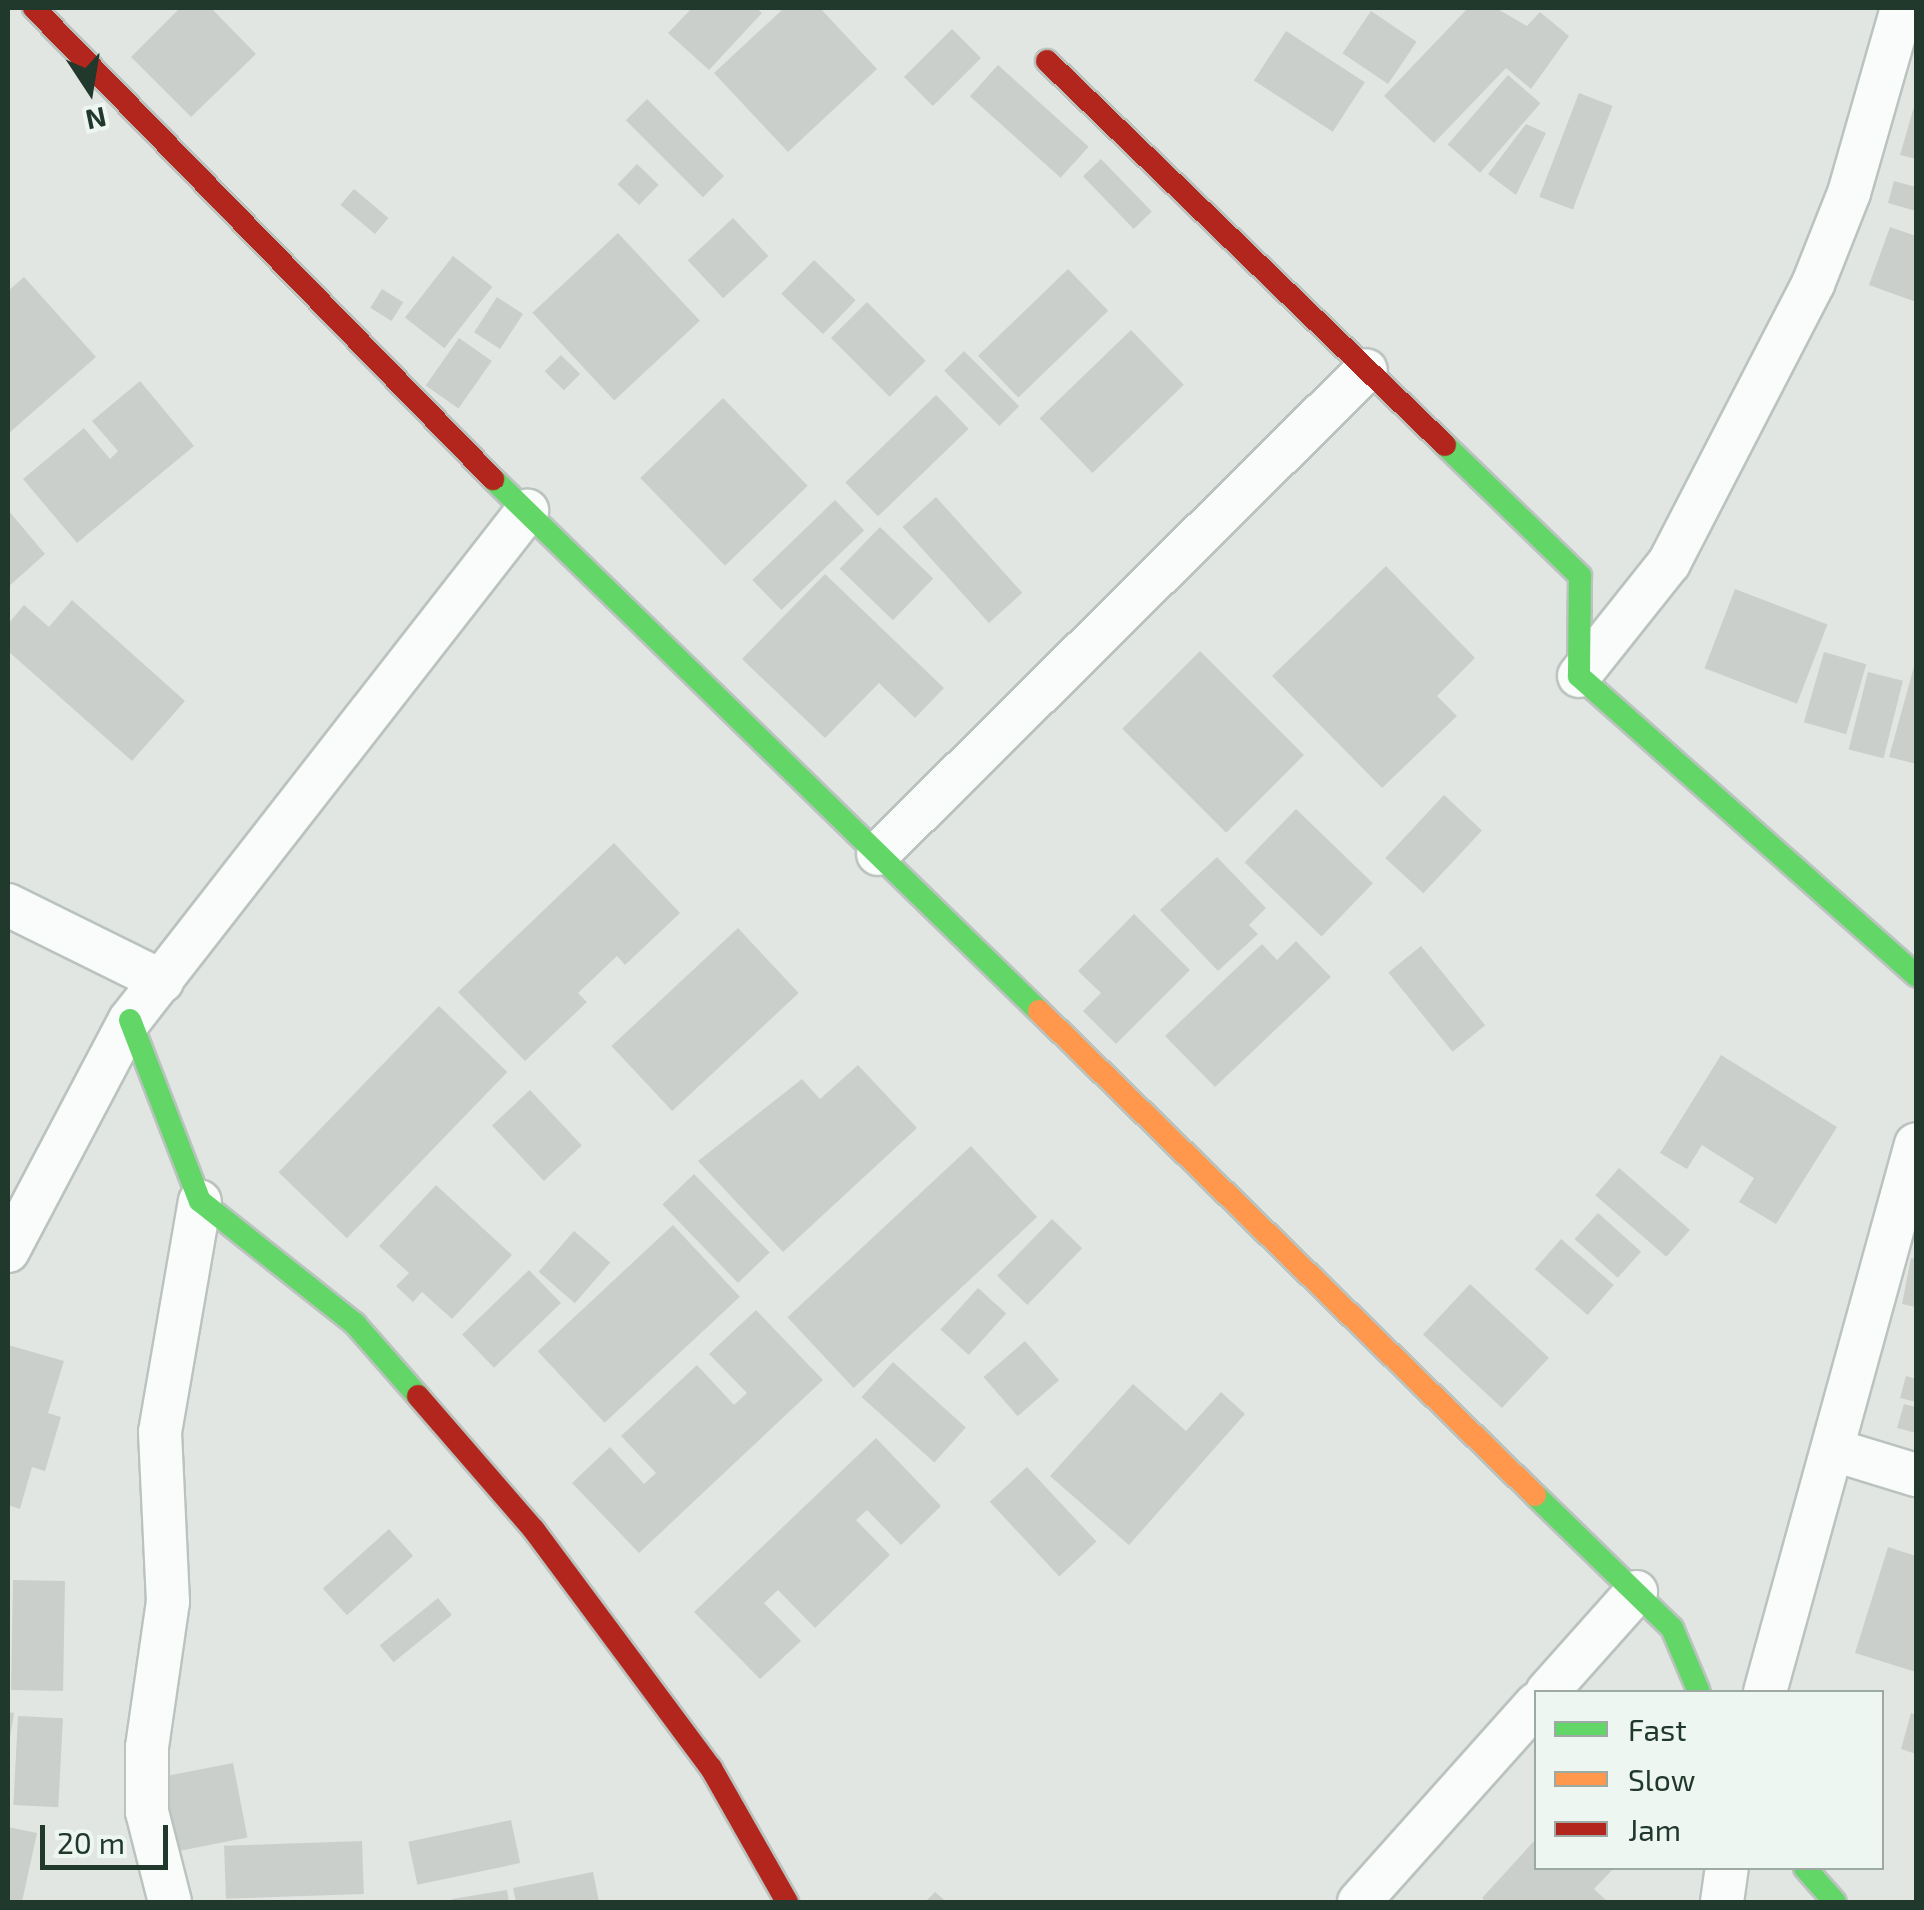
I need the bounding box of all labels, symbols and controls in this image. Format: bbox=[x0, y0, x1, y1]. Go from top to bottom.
north arrow bbox=[40, 40, 140, 140]
text: N bbox=[83, 101, 110, 138]
legend bbox=[1534, 1690, 1884, 1870]
text: Fast bbox=[1628, 1711, 1687, 1747]
text: Slow bbox=[1628, 1761, 1695, 1797]
scale bar bbox=[45, 1805, 172, 1867]
text: Jam bbox=[1628, 1811, 1681, 1847]
text: 20 m bbox=[57, 1824, 125, 1860]

